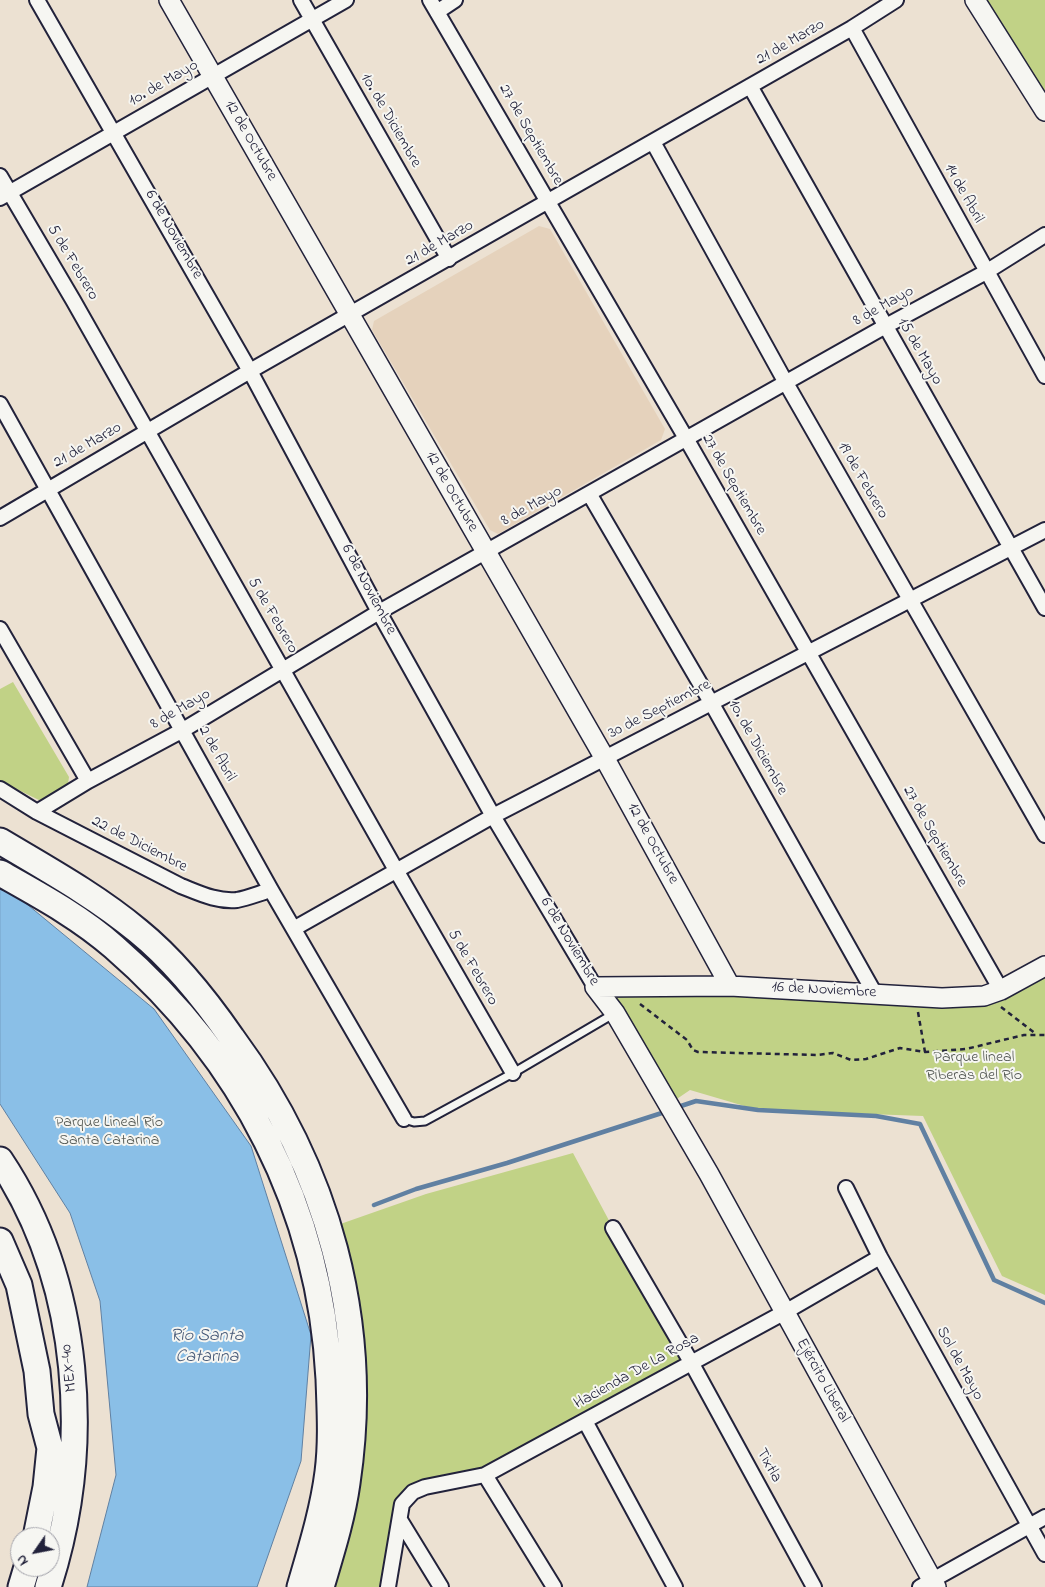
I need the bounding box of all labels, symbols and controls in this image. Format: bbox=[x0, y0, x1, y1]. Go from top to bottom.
street label: 21 de Marzo bbox=[753, 16, 829, 70]
street label: 1o. de Mayo bbox=[126, 56, 202, 112]
street label: 1o. de Diciembre bbox=[355, 70, 425, 172]
street label: 27 de Septiembre bbox=[493, 81, 567, 189]
street label: 12 de Octubre bbox=[219, 97, 281, 185]
street label: 14 de Abril bbox=[939, 161, 987, 227]
street label: 6 de Noviembre bbox=[140, 187, 206, 283]
street label: 21 de Marzo bbox=[402, 217, 478, 271]
street label: 5 de Febrero bbox=[42, 222, 102, 304]
street label: 8 de Mayo bbox=[850, 283, 918, 331]
street label: 15 de Mayo bbox=[892, 315, 946, 389]
street label: 21 de Marzo bbox=[50, 419, 126, 473]
street label: 27 de Septiembre bbox=[696, 431, 770, 539]
street label: 19 de Febrero bbox=[832, 439, 892, 523]
street label: 12 de Octubre bbox=[420, 448, 482, 536]
street label: 8 de Mayo bbox=[498, 483, 566, 531]
street label: 6 de Noviembre bbox=[336, 542, 400, 638]
street label: 5 de Febrero bbox=[243, 575, 301, 657]
street label: 30 de Septiembre bbox=[606, 676, 714, 744]
street label: 8 de Mayo bbox=[148, 685, 214, 735]
street label: 1o. de Diciembre bbox=[723, 697, 791, 799]
street label: 2 de Abril bbox=[193, 723, 239, 785]
street label: 27 de Septiembre bbox=[897, 783, 971, 891]
street label: 12 de Octubre bbox=[622, 800, 682, 888]
street label: 22 de Diciembre bbox=[88, 813, 190, 877]
street label: 6 de Noviembre bbox=[535, 894, 603, 990]
street label: 5 de Febrero bbox=[443, 927, 501, 1009]
street label: 16 de Noviembre bbox=[771, 979, 877, 1003]
park label: Parque lineal Riberas del Río bbox=[926, 1048, 1022, 1086]
park label: Parque Lineal Río Santa Catarina bbox=[55, 1113, 163, 1151]
street label: Sol de Mayo bbox=[931, 1324, 987, 1404]
water label: Río Santa Catarina bbox=[171, 1326, 243, 1368]
street label: Hacienda De La Rosa bbox=[571, 1330, 703, 1414]
street label: Ejército Liberal bbox=[791, 1335, 853, 1427]
street label: MEX-40 bbox=[58, 1343, 82, 1393]
street label: Tixtla bbox=[751, 1446, 785, 1486]
north arrow bbox=[10, 1527, 60, 1577]
text: N bbox=[11, 1550, 34, 1570]

